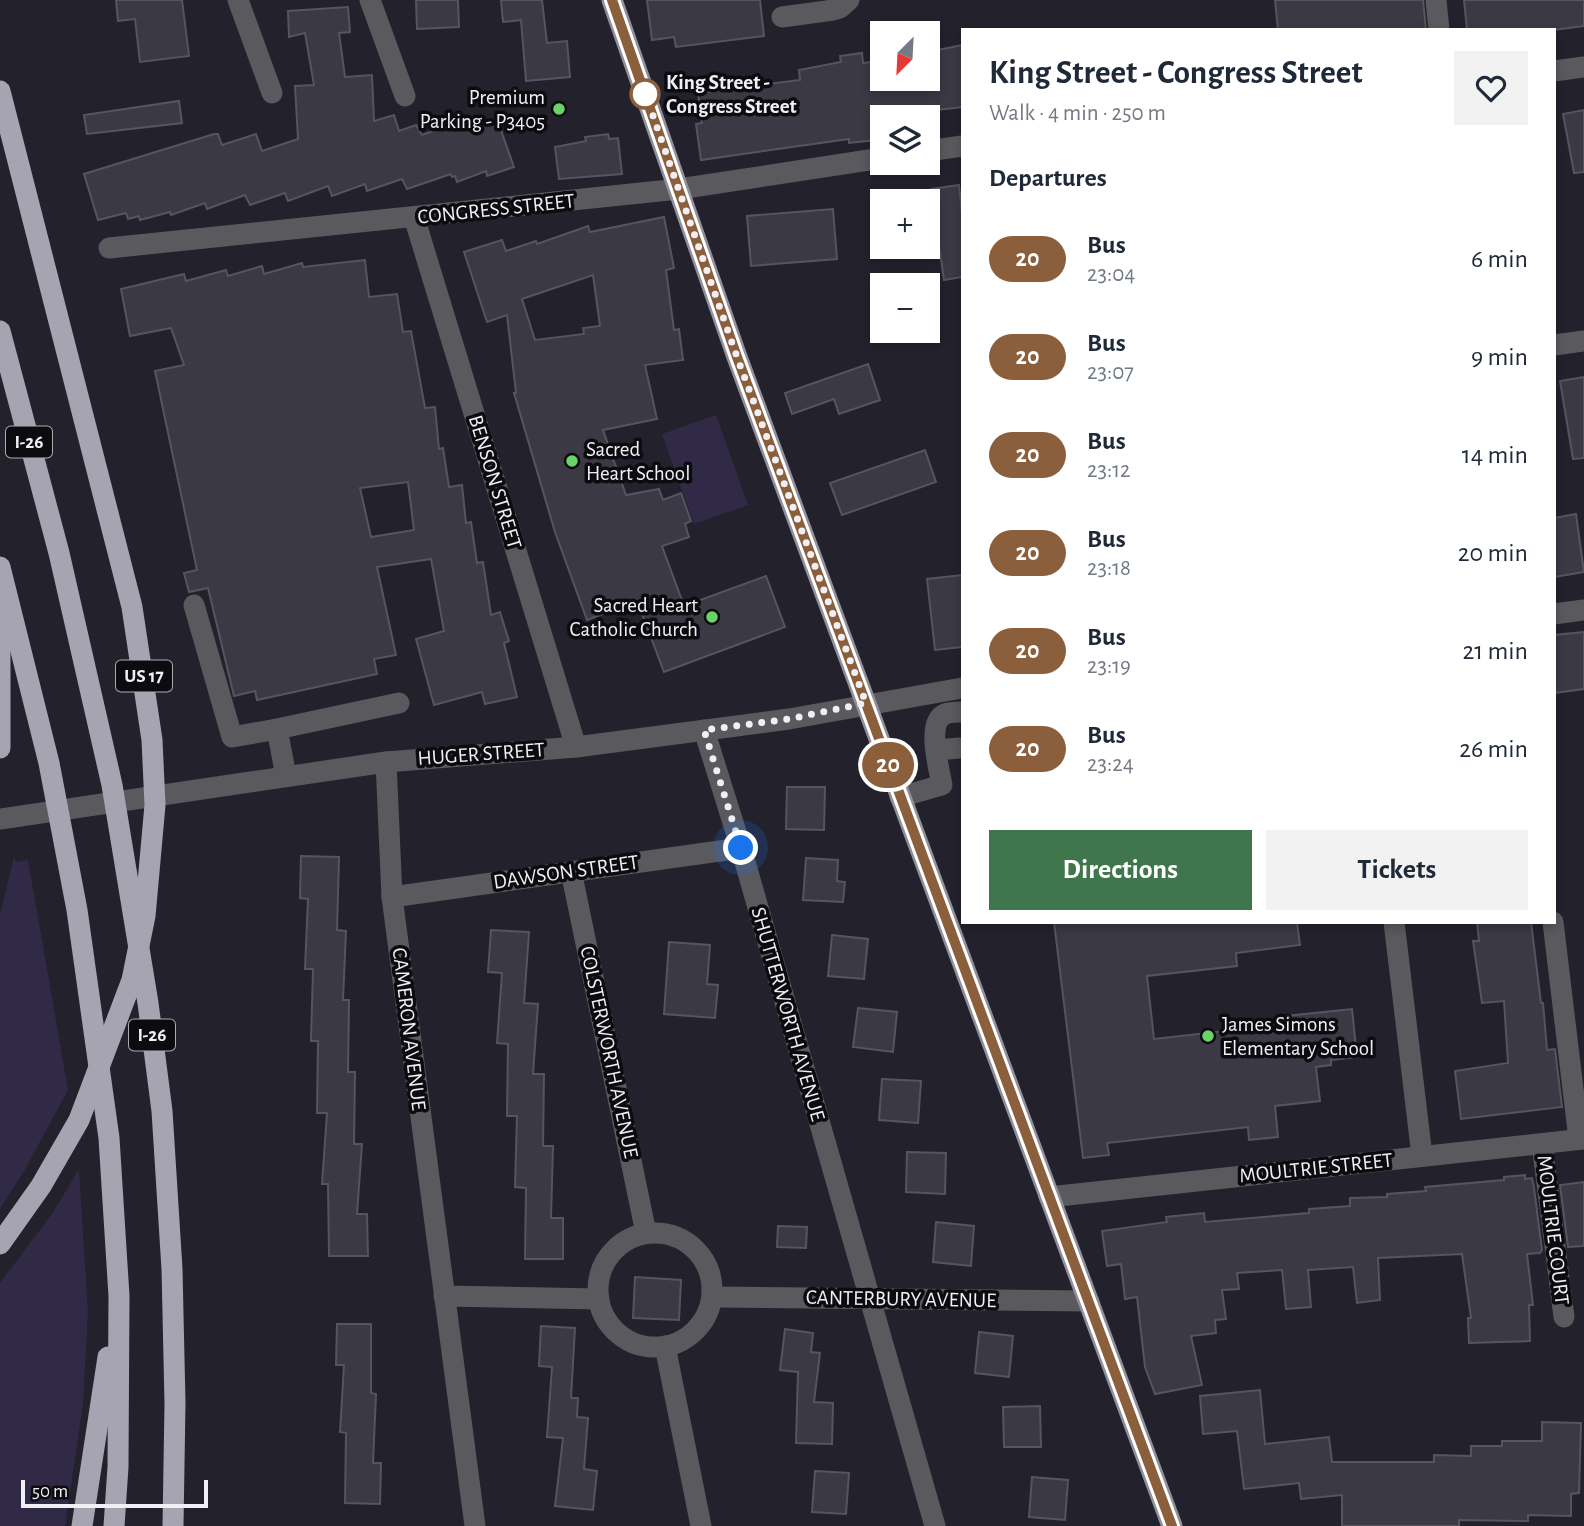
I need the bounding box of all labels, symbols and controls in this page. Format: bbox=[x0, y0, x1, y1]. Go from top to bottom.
north arrow bbox=[870, 21, 940, 91]
map controls bbox=[870, 21, 940, 343]
button: heart bbox=[1454, 51, 1528, 125]
text: King Street - Congress Street bbox=[989, 57, 1363, 90]
place label: King Street - Congress Street bbox=[666, 72, 797, 117]
marker: King Street - Congress Street bbox=[630, 79, 660, 109]
place label: Premium Parking - P3405 bbox=[420, 87, 545, 132]
marker: Premium Parking - P3405 bbox=[551, 101, 567, 117]
text: Walk · 4 min · 250 m bbox=[989, 102, 1166, 125]
button: layers bbox=[870, 105, 940, 175]
text: Departures bbox=[989, 165, 1107, 191]
button: + bbox=[870, 189, 940, 259]
street label: CONGRESS STREET bbox=[416, 190, 576, 228]
text: Bus bbox=[1087, 232, 1126, 258]
text: 6 min bbox=[1471, 246, 1528, 272]
text: 20 bbox=[1016, 247, 1039, 271]
text: 23:04 bbox=[1087, 263, 1135, 286]
button: − bbox=[870, 273, 940, 343]
text: Bus bbox=[1087, 330, 1126, 356]
text: 9 min bbox=[1471, 344, 1528, 370]
text: 20 bbox=[1016, 345, 1039, 369]
text: 23:07 bbox=[1087, 361, 1134, 384]
street label: BENSON STREET bbox=[465, 413, 525, 551]
road number: I-26 bbox=[6, 426, 52, 458]
text: Bus bbox=[1087, 428, 1126, 454]
place label: Sacred Heart School bbox=[586, 439, 690, 484]
text: 14 min bbox=[1462, 442, 1528, 468]
text: 20 bbox=[1016, 443, 1039, 467]
marker: Sacred Heart School bbox=[564, 453, 580, 469]
text: 23:12 bbox=[1087, 459, 1131, 482]
text: Bus bbox=[1087, 526, 1126, 552]
text: 20 min bbox=[1458, 540, 1528, 566]
text: 20 bbox=[1016, 541, 1039, 565]
text: 23:18 bbox=[1087, 557, 1131, 580]
place label: Sacred Heart Catholic Church bbox=[570, 595, 698, 640]
marker: Sacred Heart Catholic Church bbox=[704, 609, 720, 625]
text: Bus bbox=[1087, 624, 1126, 650]
text: 21 min bbox=[1462, 638, 1528, 664]
text: 20 bbox=[1016, 639, 1039, 663]
text: 23:19 bbox=[1087, 655, 1131, 678]
road number: US 17 bbox=[116, 660, 172, 692]
text: Bus bbox=[1087, 722, 1126, 748]
text: 26 min bbox=[1459, 736, 1528, 762]
text: 20 bbox=[1016, 737, 1039, 761]
street label: HUGER STREET bbox=[417, 739, 545, 769]
line badge: 20 bbox=[856, 742, 920, 788]
text: 20 bbox=[876, 753, 900, 777]
text: 23:24 bbox=[1087, 753, 1134, 776]
your location bbox=[723, 830, 758, 865]
button: Directions bbox=[989, 830, 1252, 910]
button: Tickets bbox=[1266, 830, 1528, 910]
street label: DAWSON STREET bbox=[492, 851, 640, 893]
street label: SHUTTERWORTH AVENUE bbox=[747, 905, 829, 1123]
street label: COLSTERWORTH AVENUE bbox=[576, 944, 642, 1160]
street label: CAMERON AVENUE bbox=[389, 947, 429, 1111]
place label: James Simons Elementary School bbox=[1222, 1014, 1374, 1059]
road number: I-26 bbox=[129, 1020, 175, 1050]
marker: James Simons Elementary School bbox=[1200, 1028, 1216, 1044]
street label: MOULTRIE STREET bbox=[1238, 1150, 1394, 1186]
street label: MOULTRIE COURT bbox=[1533, 1154, 1573, 1306]
street label: CANTERBURY AVENUE bbox=[806, 1287, 996, 1311]
scale bar bbox=[21, 1477, 208, 1509]
text: 50 m bbox=[32, 1482, 68, 1501]

